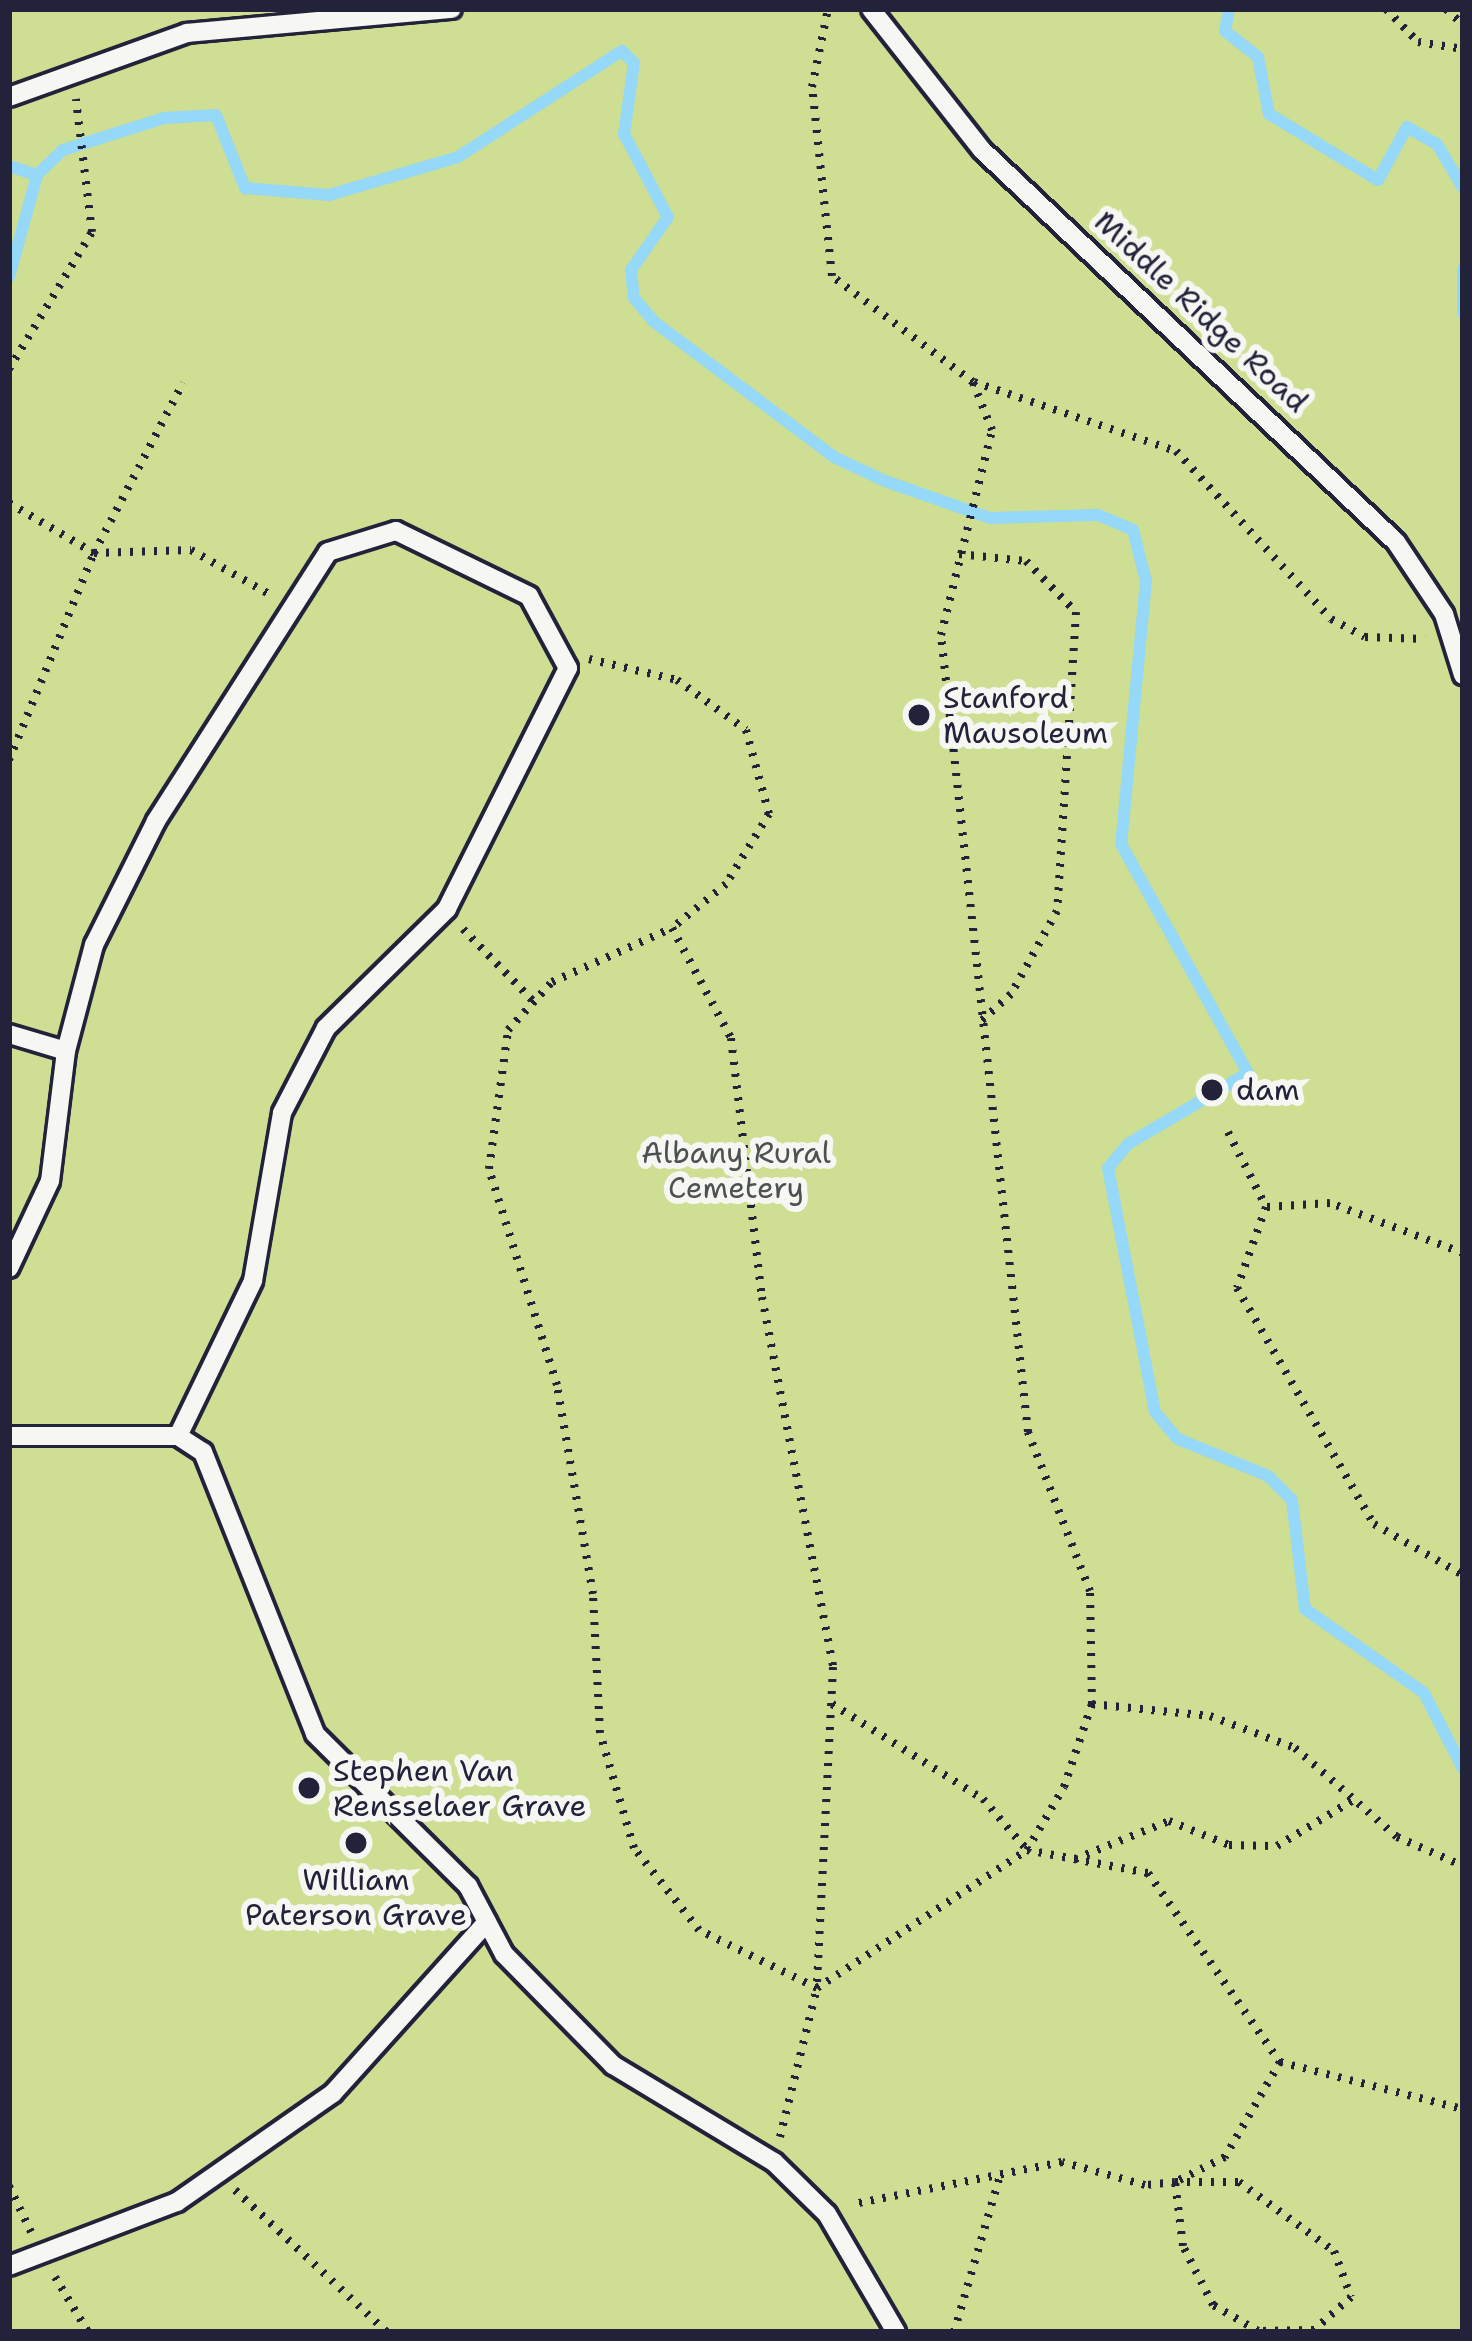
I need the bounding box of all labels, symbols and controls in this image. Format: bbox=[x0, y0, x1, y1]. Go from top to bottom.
street label: Middle Ridge Road bbox=[1087, 204, 1315, 420]
place label: Stanford Mausoleum bbox=[943, 680, 1108, 750]
marker: Stanford Mausoleum bbox=[906, 702, 932, 728]
place label: dam bbox=[1236, 1072, 1300, 1108]
marker: dam bbox=[1199, 1077, 1225, 1103]
park label: Albany Rural Cemetery bbox=[641, 1135, 831, 1206]
place label: Stephen Van Rensselaer Grave bbox=[333, 1753, 586, 1824]
marker: Stephen Van Rensselaer Grave bbox=[296, 1775, 322, 1801]
marker: William Paterson Grave bbox=[343, 1830, 369, 1856]
place label: William Paterson Grave bbox=[245, 1862, 467, 1932]

